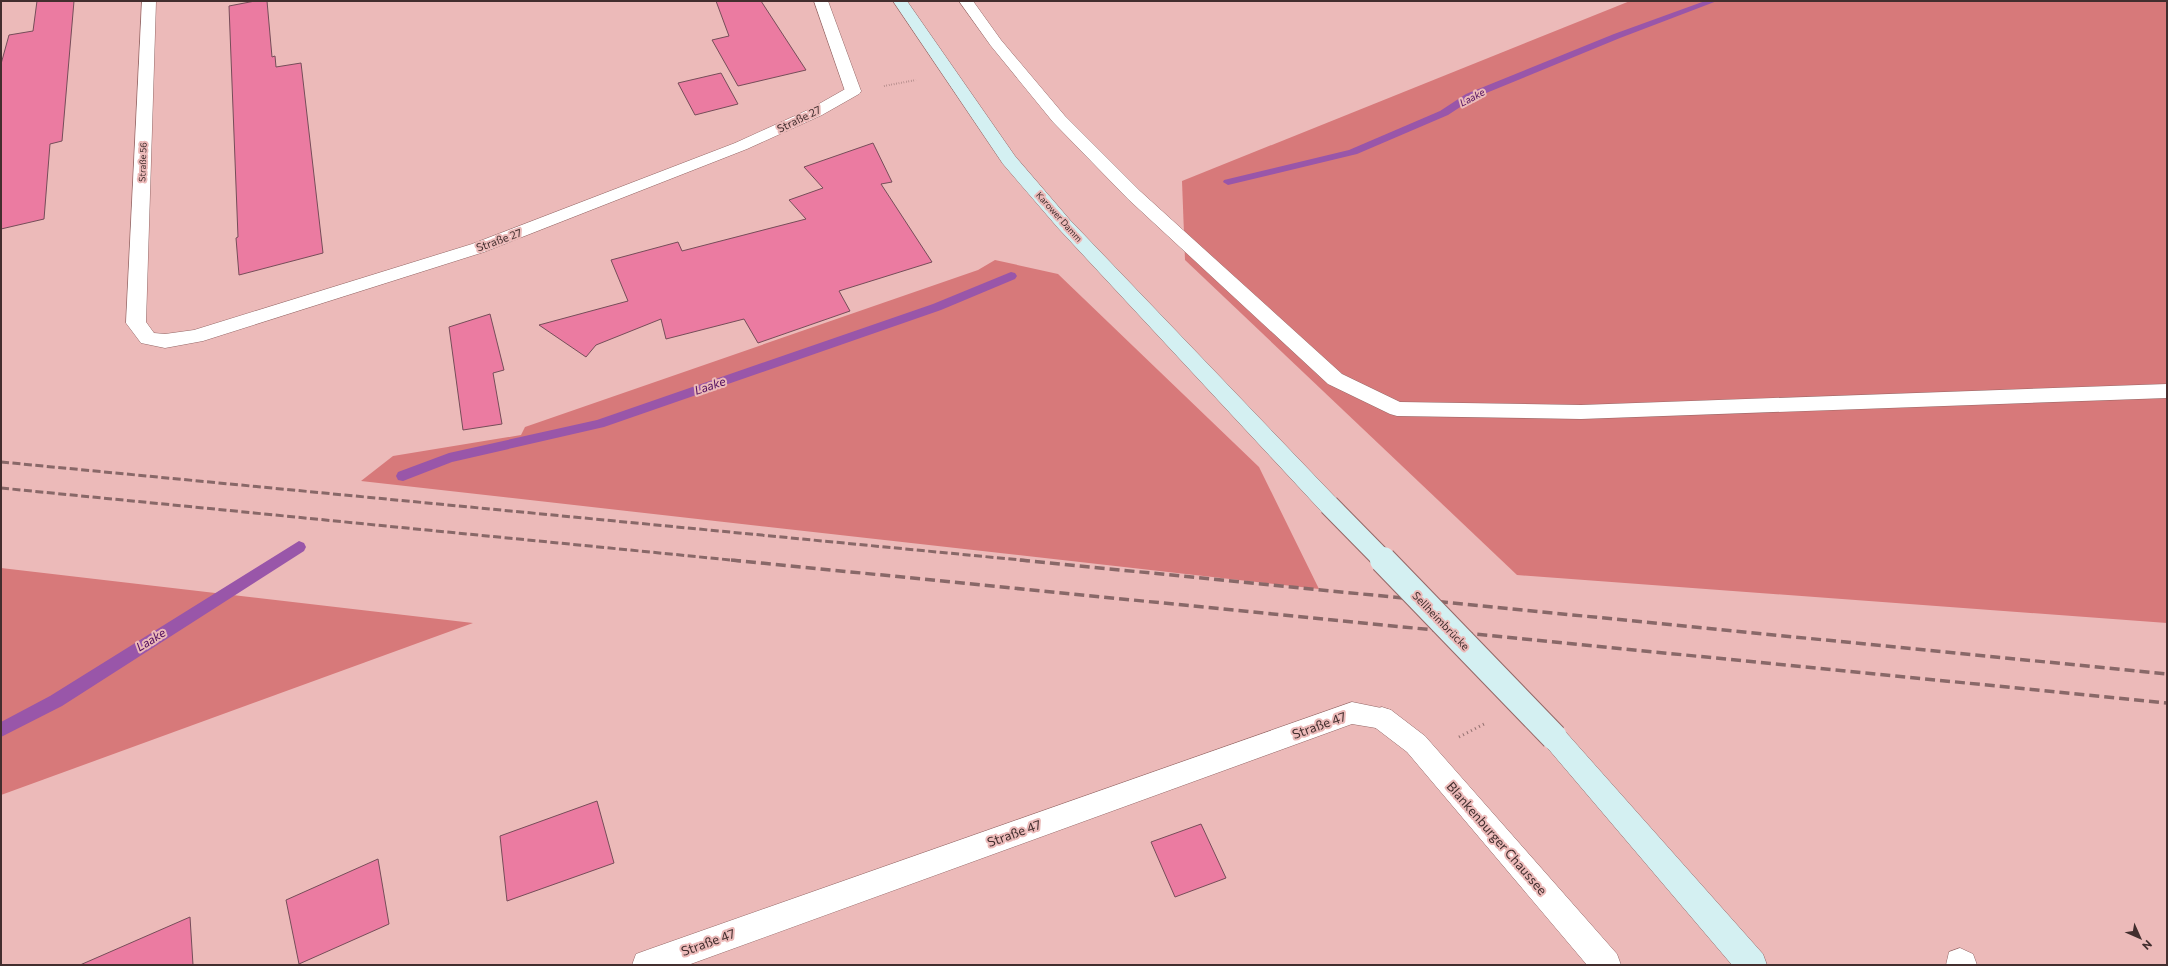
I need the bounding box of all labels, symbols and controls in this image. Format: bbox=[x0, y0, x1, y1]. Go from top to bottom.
water label: Laake bbox=[1457, 85, 1487, 109]
street label: Straße 27 bbox=[775, 102, 823, 135]
street label: Straße 56 bbox=[136, 142, 149, 182]
street label: Karower Damm bbox=[1034, 189, 1085, 244]
street label: Straße 27 bbox=[474, 225, 523, 254]
water label: Laake bbox=[692, 373, 728, 397]
street label: Sellheimbrücke bbox=[1410, 589, 1473, 653]
water label: Laake bbox=[133, 624, 168, 654]
street label: Straße 47 bbox=[1290, 708, 1348, 742]
street label: Blankenburger Chaussee bbox=[1444, 778, 1551, 898]
street label: Straße 47 bbox=[985, 816, 1043, 850]
north arrow bbox=[2120, 918, 2160, 958]
street label: Straße 47 bbox=[679, 925, 737, 959]
text: N bbox=[2140, 938, 2155, 953]

